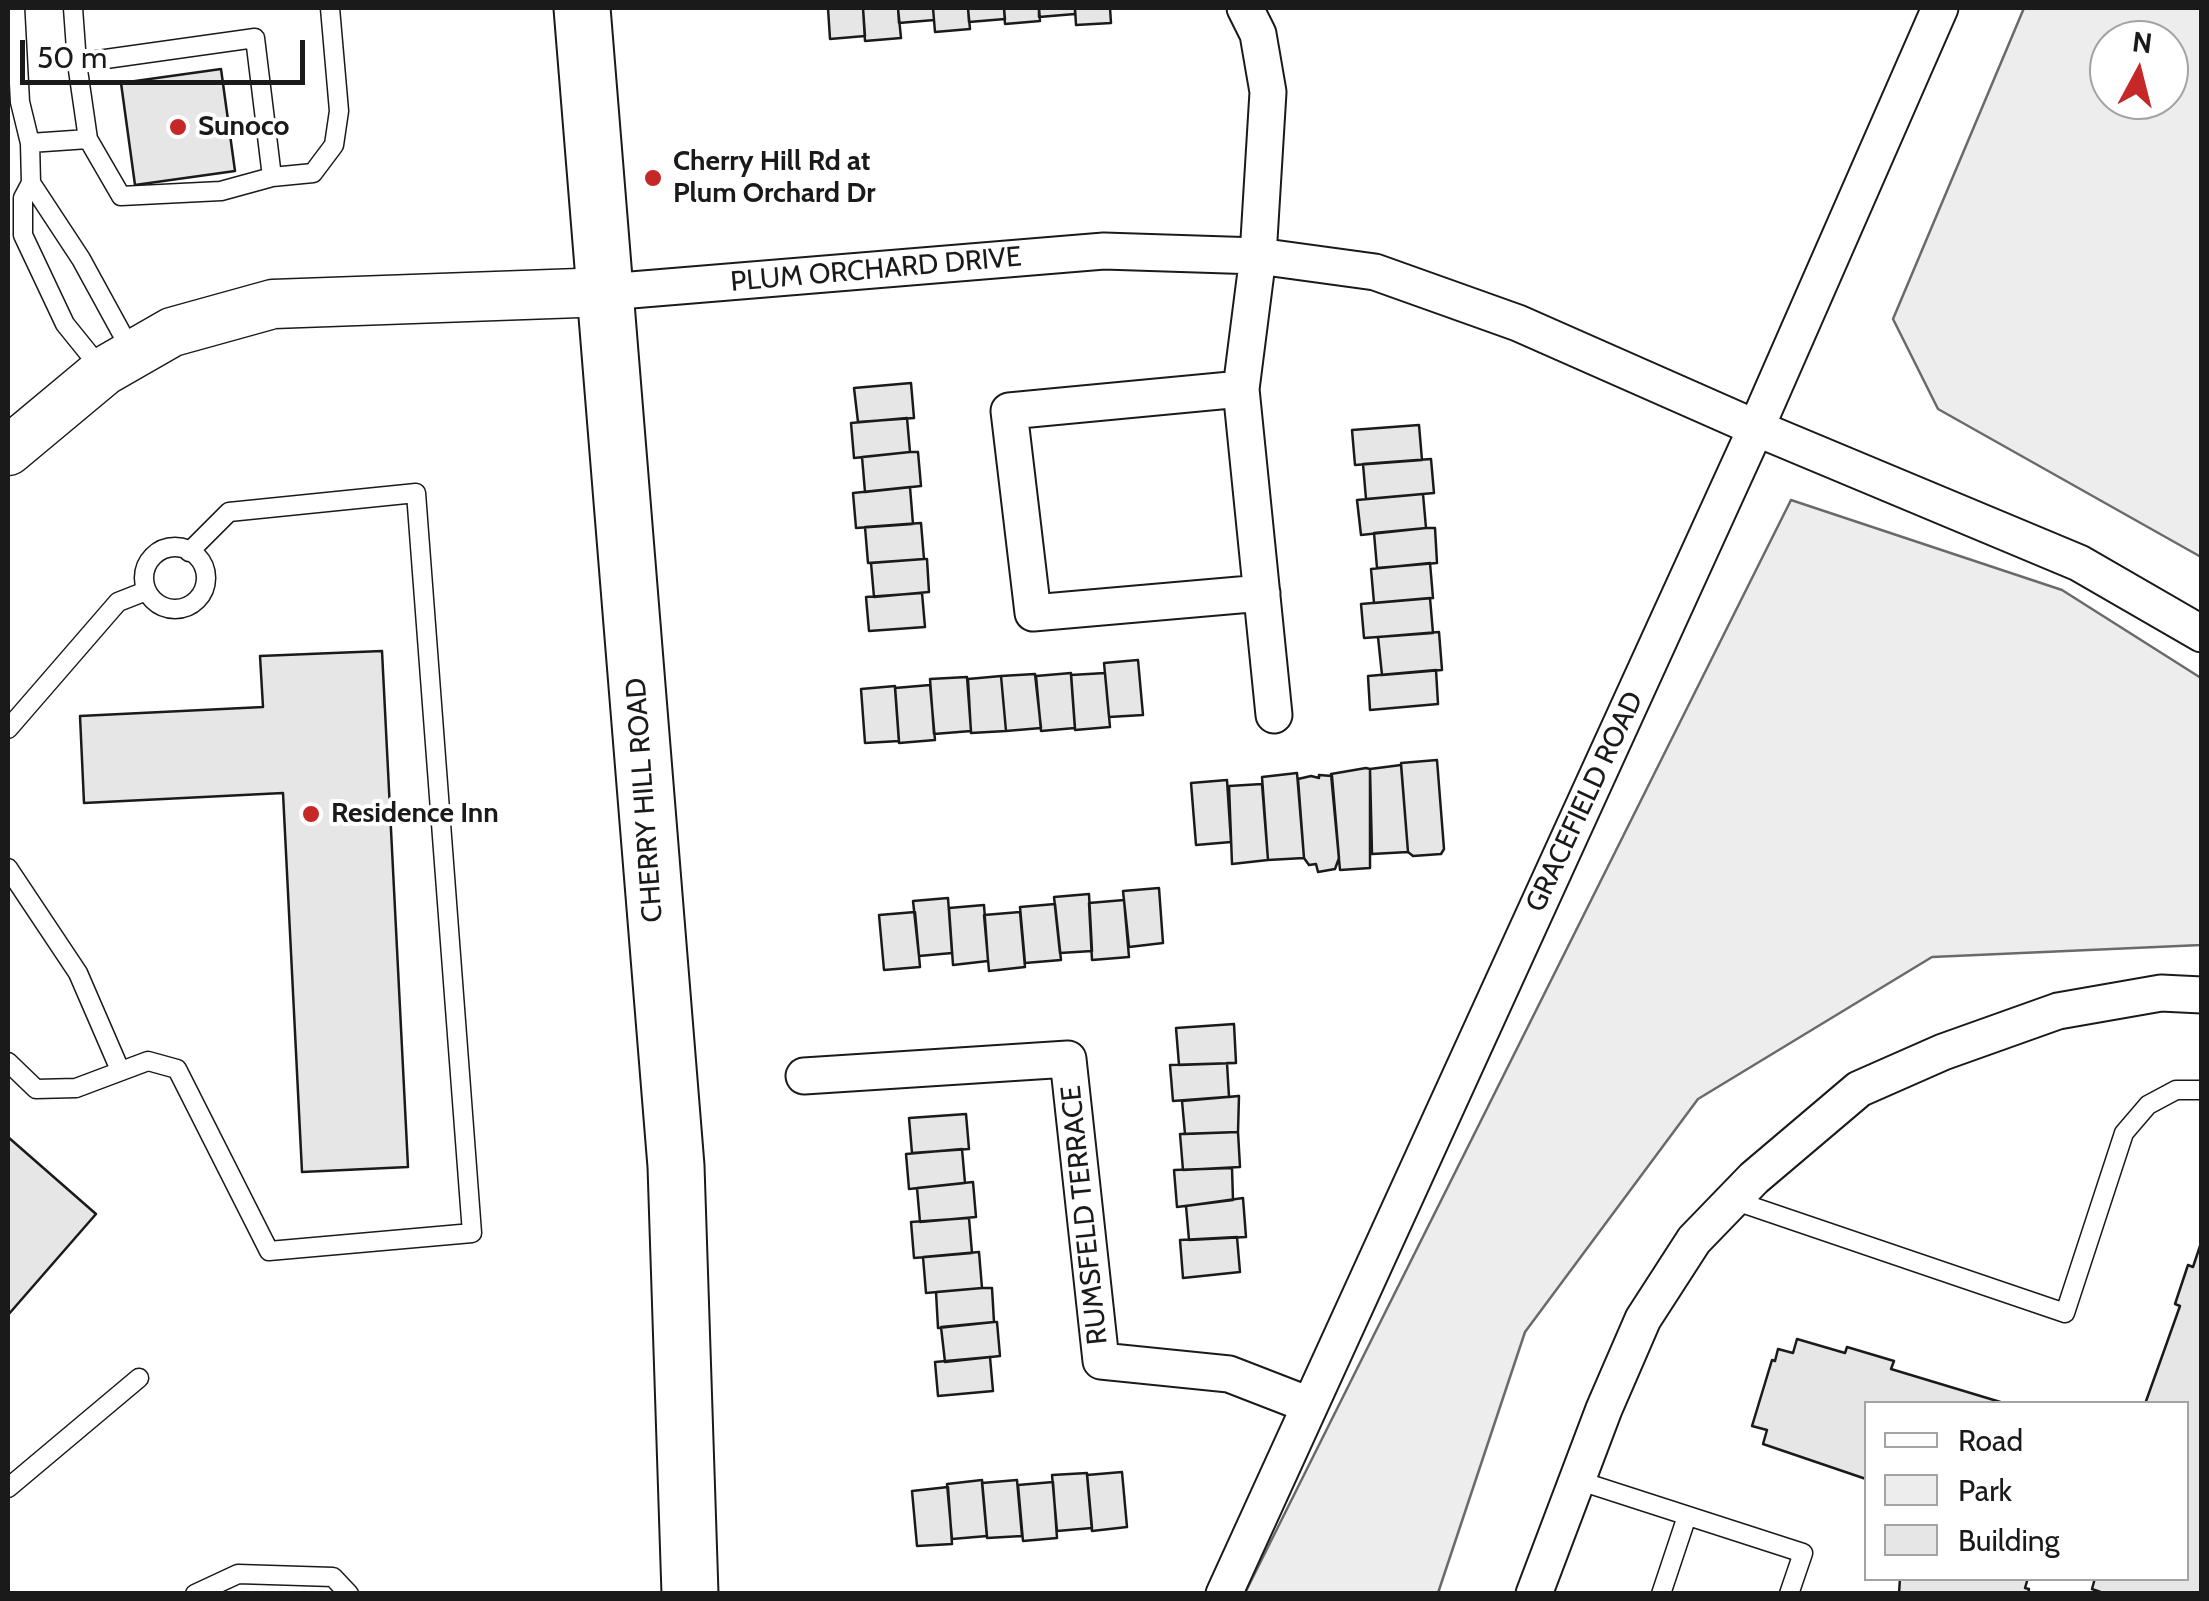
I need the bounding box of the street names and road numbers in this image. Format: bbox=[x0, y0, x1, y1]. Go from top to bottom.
street label: PLUM ORCHARD DRIVE bbox=[729, 241, 1023, 299]
street label: CHERRY HILL ROAD bbox=[620, 677, 670, 923]
street label: GRACEFIELD ROAD bbox=[1519, 687, 1651, 917]
street label: RUMSFELD TERRACE bbox=[1055, 1084, 1115, 1346]

